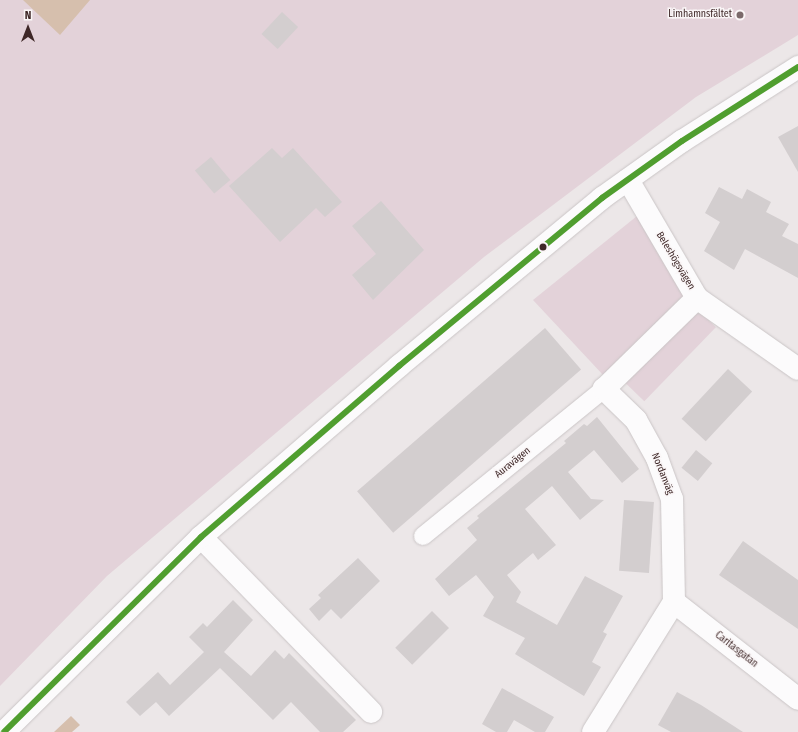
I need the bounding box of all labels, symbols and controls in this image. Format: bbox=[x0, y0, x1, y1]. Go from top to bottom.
north arrow bbox=[8, 8, 48, 48]
text: N bbox=[25, 9, 31, 22]
place label: Limhamnsfältet bbox=[668, 9, 732, 21]
marker: Limhamnsfältet bbox=[735, 10, 745, 20]
street label: Beleshögsvägen bbox=[653, 230, 697, 292]
unlabelled marker bbox=[538, 242, 548, 252]
street label: Auravägen bbox=[493, 445, 533, 481]
street label: Nordanväg bbox=[648, 451, 676, 497]
street label: Caritasgatan bbox=[712, 630, 760, 670]

